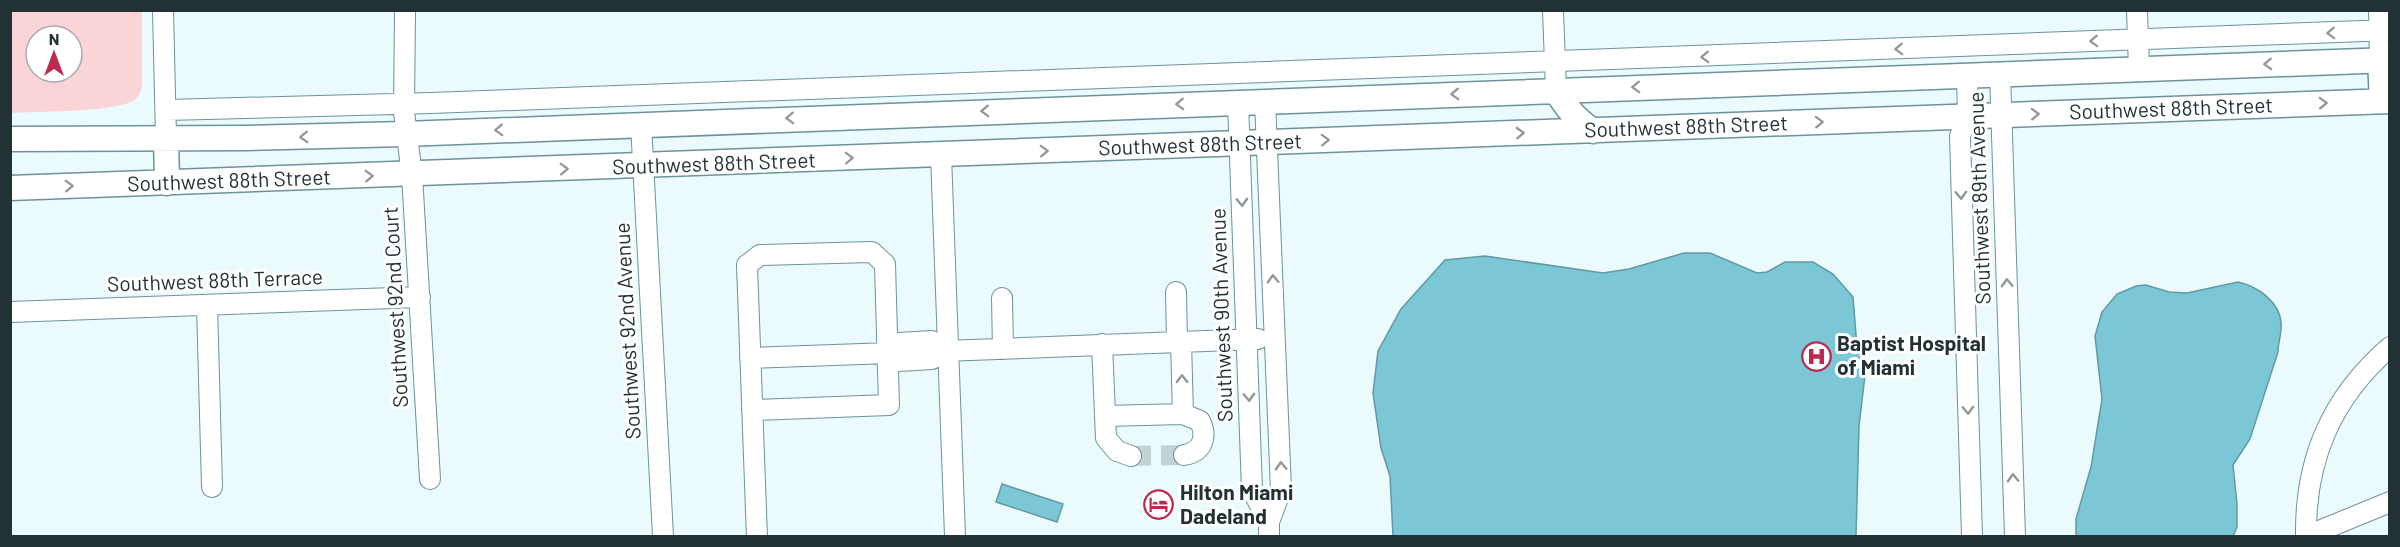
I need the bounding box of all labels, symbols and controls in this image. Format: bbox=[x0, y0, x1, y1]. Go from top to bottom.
north arrow bbox=[24, 24, 84, 84]
one-way arrow bbox=[2327, 26, 2336, 39]
text: N bbox=[49, 29, 59, 48]
one-way arrow bbox=[2090, 34, 2099, 47]
one-way arrow bbox=[1895, 42, 1904, 55]
one-way arrow bbox=[1700, 50, 1709, 63]
one-way arrow bbox=[2264, 58, 2273, 71]
one-way arrow bbox=[1631, 80, 1640, 93]
one-way arrow bbox=[1451, 87, 1460, 100]
street label: Southwest 89th Avenue bbox=[1962, 91, 1995, 305]
street label: Southwest 88th Street bbox=[2069, 91, 2273, 124]
one-way arrow bbox=[2319, 97, 2328, 110]
one-way arrow bbox=[1175, 98, 1184, 110]
one-way arrow bbox=[980, 105, 989, 117]
one-way arrow bbox=[2031, 107, 2040, 120]
street label: Southwest 88th Street bbox=[1584, 109, 1788, 142]
one-way arrow bbox=[785, 112, 794, 125]
one-way arrow bbox=[1815, 116, 1824, 128]
one-way arrow bbox=[495, 123, 504, 136]
street label: Southwest 88th Street bbox=[1098, 127, 1302, 160]
one-way arrow bbox=[1516, 127, 1525, 140]
one-way arrow bbox=[300, 130, 309, 143]
one-way arrow bbox=[1321, 134, 1330, 147]
one-way arrow bbox=[1039, 145, 1048, 158]
street label: Southwest 88th Street bbox=[612, 146, 816, 179]
one-way arrow bbox=[844, 152, 853, 165]
street label: Southwest 88th Street bbox=[127, 163, 331, 196]
one-way arrow bbox=[559, 163, 568, 176]
one-way arrow bbox=[364, 170, 373, 183]
one-way arrow bbox=[64, 180, 73, 192]
one-way arrow bbox=[1955, 190, 1967, 199]
one-way arrow bbox=[1235, 198, 1248, 207]
street label: Southwest 92nd Court bbox=[377, 206, 412, 408]
street label: Southwest 90th Avenue bbox=[1204, 208, 1237, 423]
street label: Southwest 92nd Avenue bbox=[608, 222, 645, 440]
street label: Southwest 88th Terrace bbox=[106, 263, 323, 296]
one-way arrow bbox=[1266, 275, 1279, 284]
one-way arrow bbox=[2001, 279, 2013, 288]
place label: Baptist Hospital of Miami bbox=[1837, 330, 1986, 379]
hospital icon: Baptist Hospital of Miami bbox=[1800, 340, 1832, 372]
one-way arrow bbox=[1176, 374, 1188, 383]
one-way arrow bbox=[1242, 393, 1255, 402]
one-way arrow bbox=[1961, 406, 1974, 415]
one-way arrow bbox=[1274, 462, 1287, 471]
one-way arrow bbox=[2007, 474, 2019, 483]
place label: Hilton Miami Dadeland bbox=[1180, 479, 1293, 528]
hotel icon: Hilton Miami Dadeland bbox=[1143, 489, 1175, 521]

